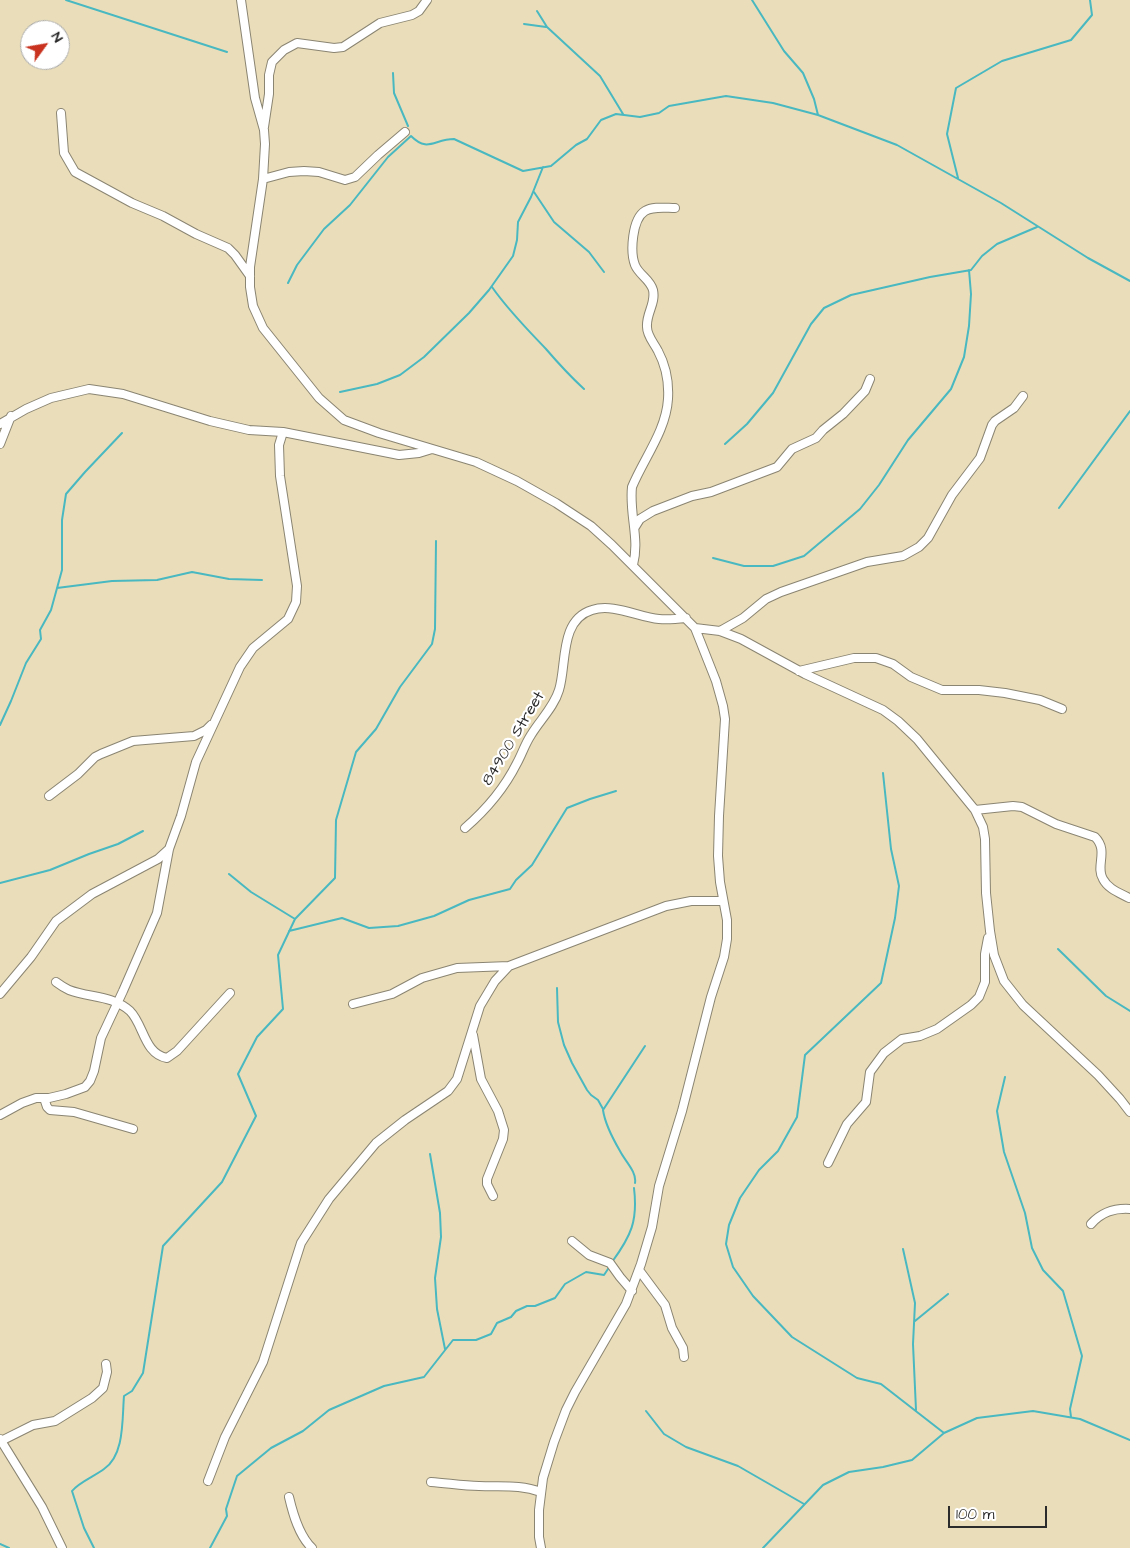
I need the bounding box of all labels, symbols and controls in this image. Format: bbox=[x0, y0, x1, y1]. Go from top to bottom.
north arrow bbox=[20, 20, 70, 70]
text: N bbox=[46, 29, 68, 47]
street label: 84900 Street bbox=[478, 688, 550, 790]
scale bar bbox=[950, 1496, 1049, 1528]
text: 100 m bbox=[956, 1504, 995, 1525]

